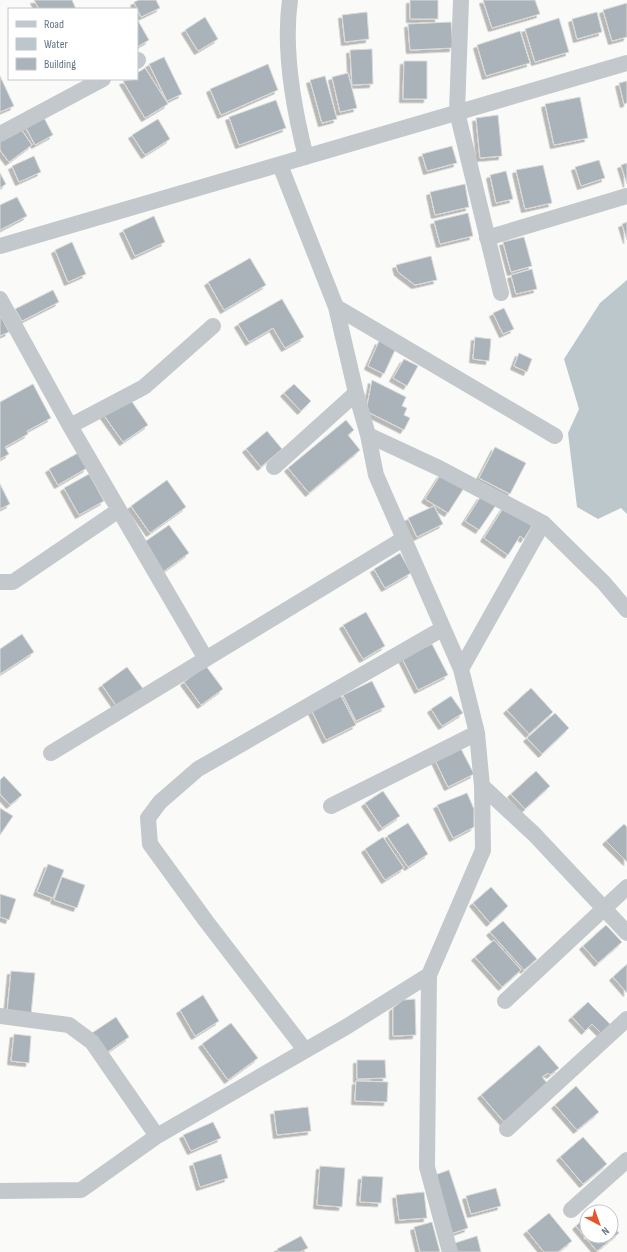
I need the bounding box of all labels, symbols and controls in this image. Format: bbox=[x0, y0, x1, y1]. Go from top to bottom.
legend bbox=[8, 8, 138, 80]
text: Road bbox=[44, 17, 64, 32]
text: Water bbox=[44, 37, 68, 52]
text: Building bbox=[44, 57, 76, 72]
north arrow bbox=[579, 1204, 619, 1244]
text: N bbox=[599, 1224, 612, 1238]

